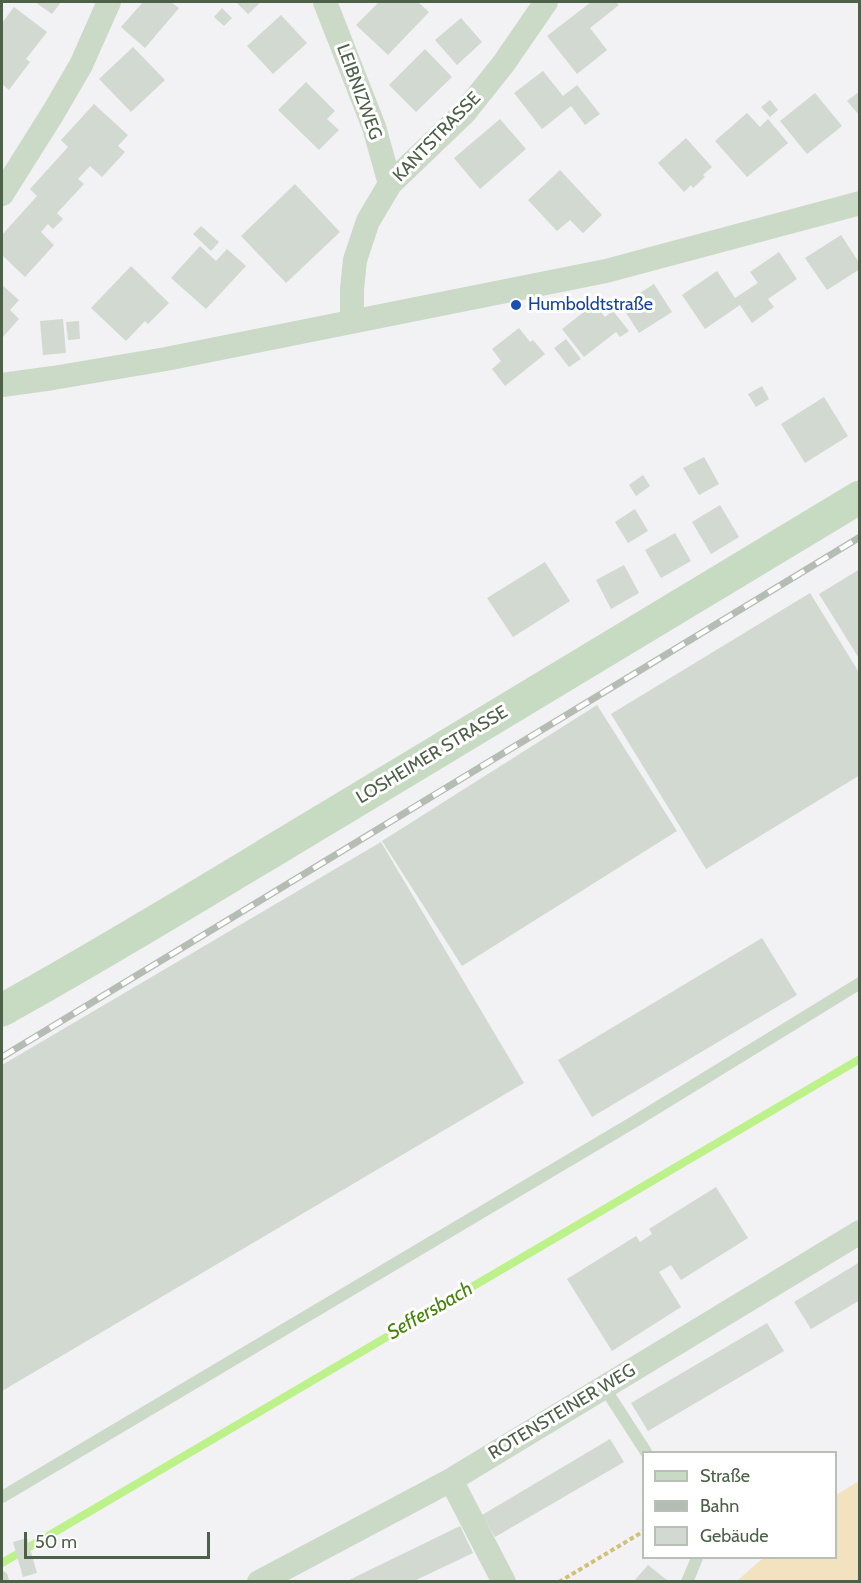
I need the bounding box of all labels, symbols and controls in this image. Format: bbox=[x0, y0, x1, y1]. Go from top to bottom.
street label: LEIBNIZWEG bbox=[332, 41, 386, 143]
street label: KANTSTRASSE bbox=[389, 88, 485, 186]
place label: Humboldtstraße bbox=[528, 294, 653, 316]
marker: Humboldtstraße bbox=[509, 298, 523, 312]
street label: LOSHEIMER STRASSE bbox=[352, 701, 512, 809]
water label: Seffersbach bbox=[383, 1277, 477, 1345]
street label: ROTENSTEINER WEG bbox=[485, 1360, 639, 1464]
legend bbox=[642, 1451, 837, 1559]
text: Straße bbox=[700, 1465, 750, 1487]
text: Bahn bbox=[700, 1495, 739, 1517]
scale bar bbox=[27, 1520, 213, 1558]
text: Gebäude bbox=[700, 1525, 769, 1547]
text: 50 m bbox=[35, 1531, 77, 1553]

